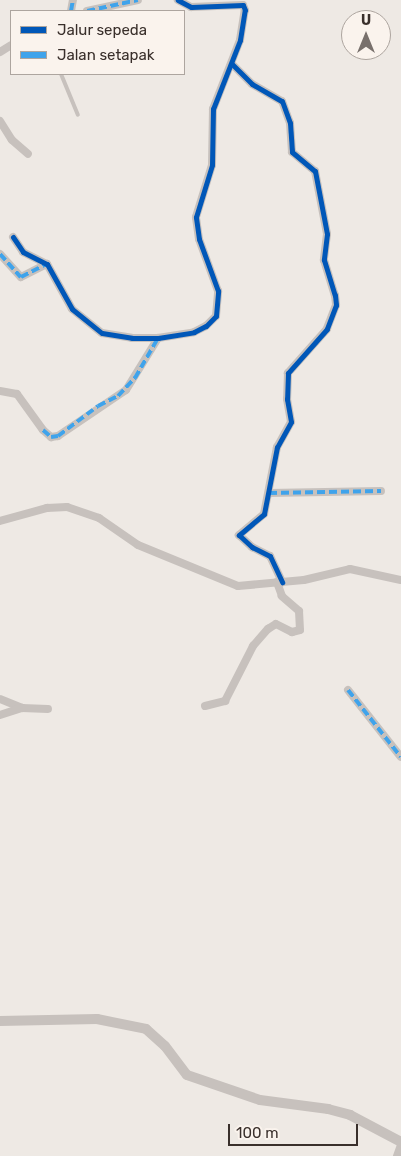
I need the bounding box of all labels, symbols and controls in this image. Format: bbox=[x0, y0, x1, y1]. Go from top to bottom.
legend bbox=[10, 10, 185, 75]
north arrow bbox=[341, 10, 391, 60]
text: U bbox=[361, 12, 371, 29]
text: Jalur sepeda bbox=[57, 21, 147, 39]
text: Jalan setapak bbox=[57, 46, 155, 64]
scale bar bbox=[231, 1114, 361, 1146]
text: 100 m bbox=[236, 1124, 278, 1142]

